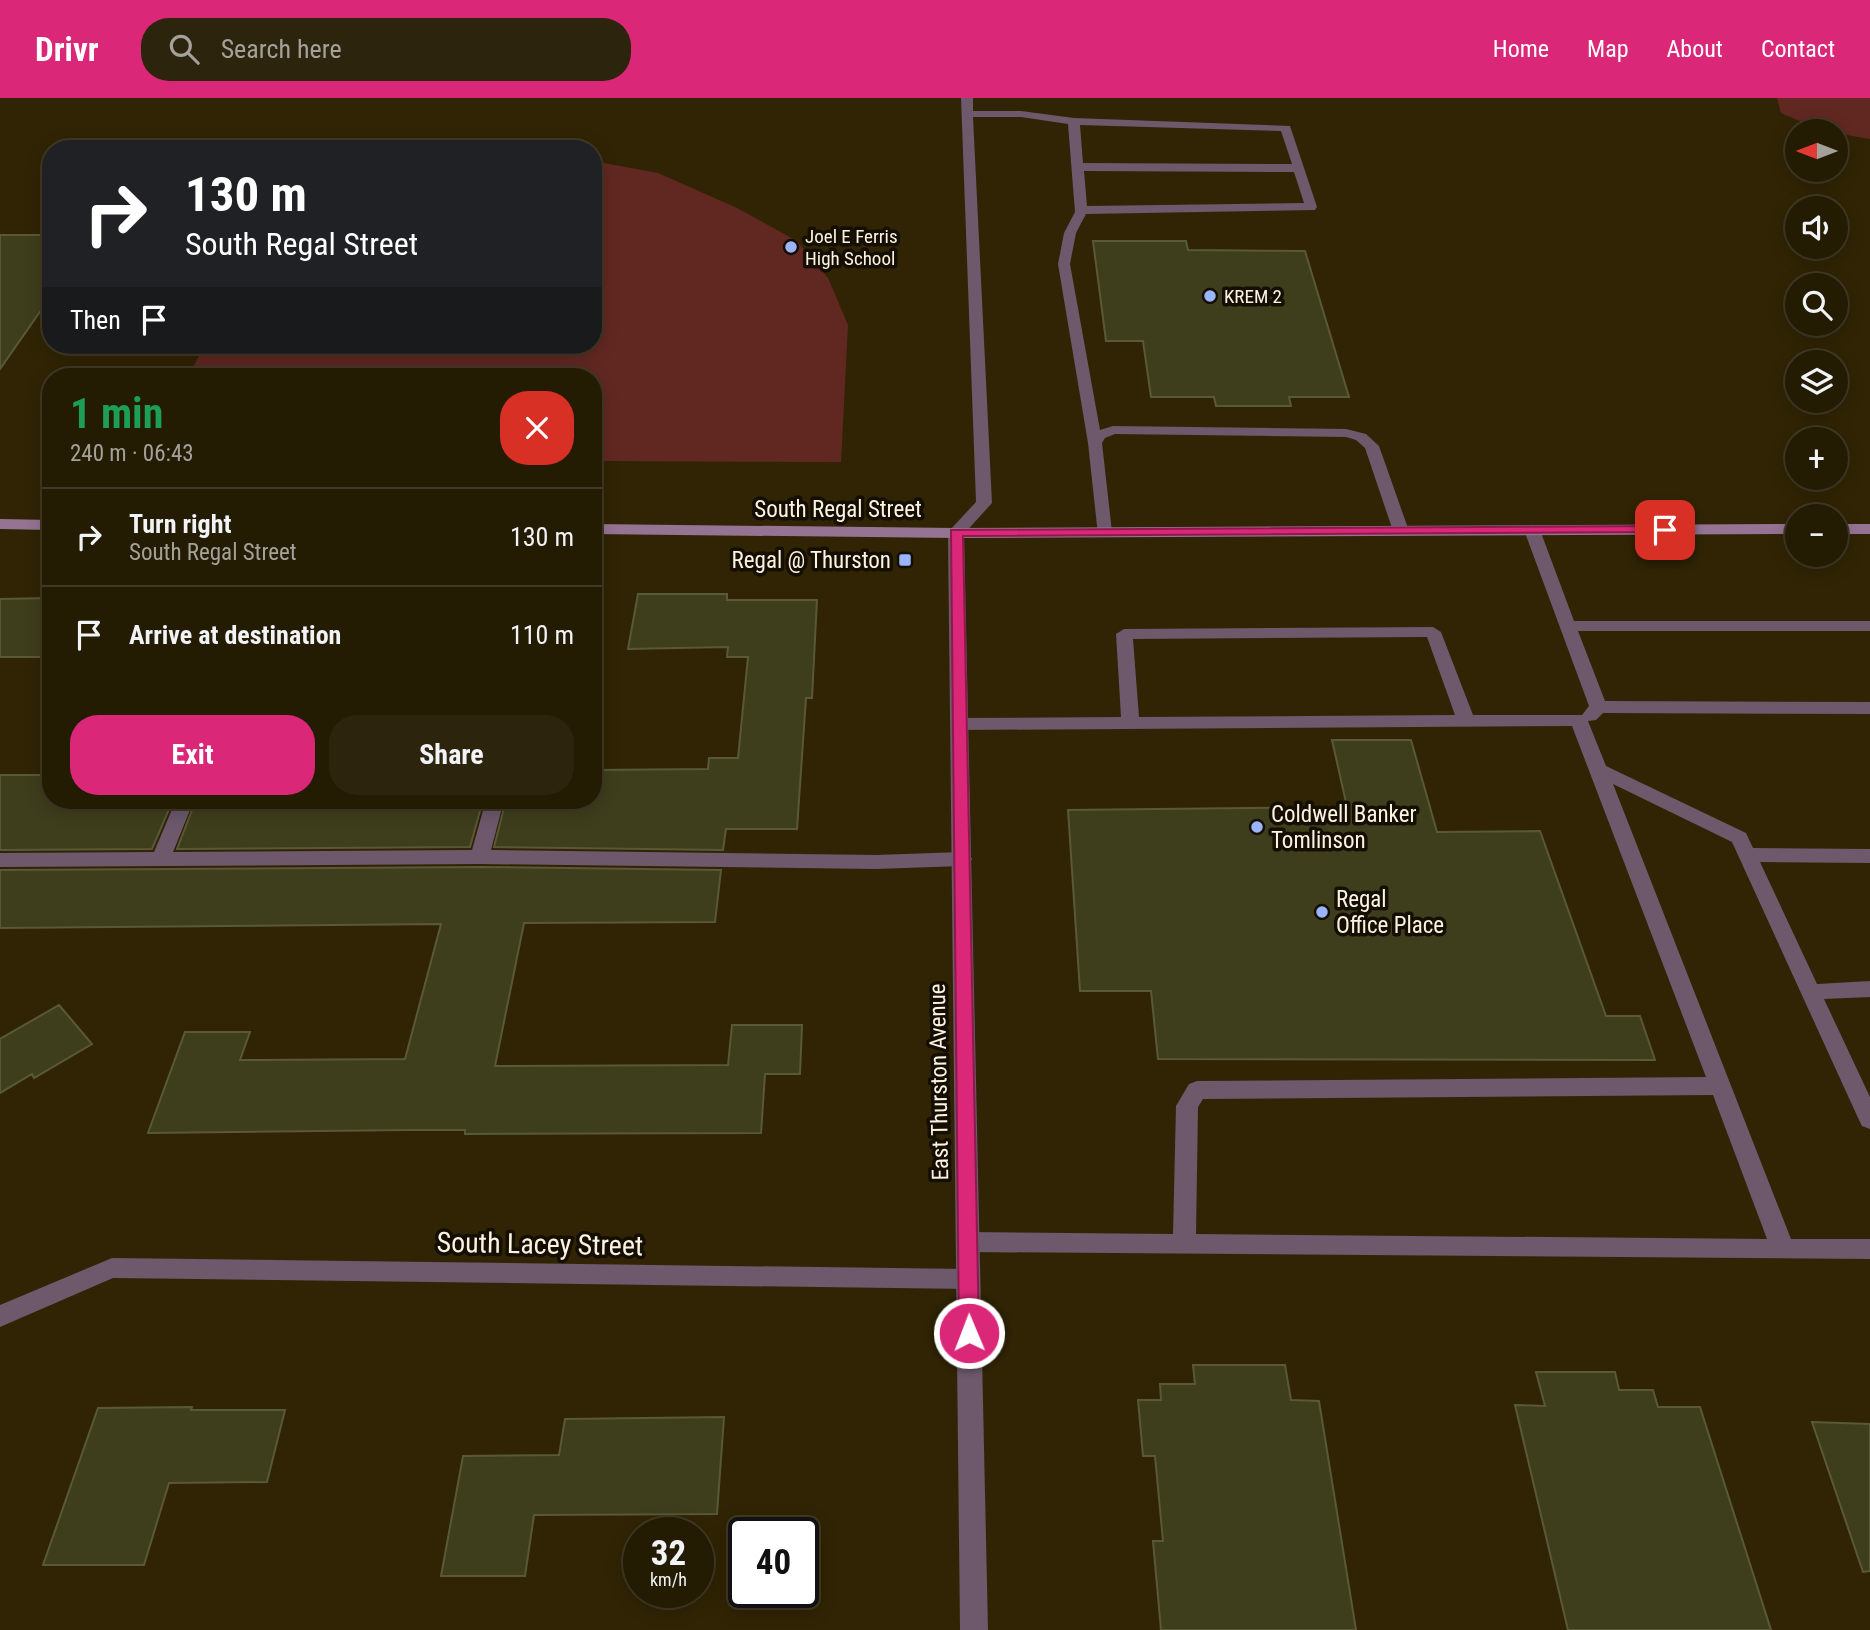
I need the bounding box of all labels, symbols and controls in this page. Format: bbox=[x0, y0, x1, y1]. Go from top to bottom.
search box bbox=[141, 18, 631, 81]
text: Drivr bbox=[35, 30, 99, 69]
icon: search bbox=[165, 30, 203, 68]
text: Search here bbox=[221, 34, 342, 64]
text: Home bbox=[1493, 35, 1549, 63]
text: Map bbox=[1587, 35, 1629, 63]
text: About bbox=[1667, 35, 1723, 63]
text: Contact bbox=[1761, 35, 1835, 63]
north arrow bbox=[1785, 119, 1848, 182]
map controls bbox=[1785, 119, 1848, 567]
text: 130 m bbox=[185, 166, 307, 223]
icon: right bbox=[70, 168, 161, 259]
button: sound bbox=[1785, 196, 1848, 259]
text: South Regal Street bbox=[185, 225, 418, 263]
place label: Joel E Ferris High School bbox=[805, 225, 898, 270]
marker: Joel E Ferris High School bbox=[783, 239, 799, 255]
button: search bbox=[1785, 273, 1848, 336]
place label: KREM 2 bbox=[1224, 285, 1282, 308]
marker: KREM 2 bbox=[1202, 288, 1218, 304]
icon: arrive bbox=[135, 301, 173, 339]
text: Then bbox=[70, 305, 121, 335]
button: layers bbox=[1785, 350, 1848, 413]
text: 1 min bbox=[70, 389, 163, 438]
button: close bbox=[500, 391, 574, 465]
button: + bbox=[1785, 427, 1848, 490]
text: 240 m · 06:43 bbox=[70, 440, 194, 467]
street label: South Regal Street bbox=[754, 496, 922, 523]
pin bbox=[1635, 500, 1695, 560]
button: − bbox=[1785, 504, 1848, 567]
text: Turn right bbox=[129, 509, 231, 539]
icon: arrive bbox=[1646, 511, 1684, 549]
icon: right bbox=[70, 518, 108, 556]
text: 130 m bbox=[510, 522, 574, 552]
text: South Regal Street bbox=[129, 539, 297, 566]
place label: Regal @ Thurston bbox=[732, 547, 891, 574]
marker: Regal @ Thurston bbox=[897, 552, 913, 568]
icon: arrive bbox=[70, 616, 108, 654]
text: Arrive at destination bbox=[129, 620, 341, 650]
text: 110 m bbox=[510, 620, 574, 650]
button: Exit bbox=[70, 715, 315, 795]
button: Share bbox=[329, 715, 574, 795]
place label: Coldwell Banker Tomlinson bbox=[1271, 801, 1416, 854]
marker: Coldwell Banker Tomlinson bbox=[1249, 819, 1265, 835]
place label: Regal Office Place bbox=[1336, 886, 1444, 939]
marker: Regal Office Place bbox=[1314, 904, 1330, 920]
street label: East Thurston Avenue bbox=[924, 983, 954, 1181]
street label: South Lacey Street bbox=[436, 1226, 644, 1262]
position arrow bbox=[932, 1296, 1006, 1370]
speed limit sign: 40 bbox=[728, 1517, 819, 1608]
text: 32 bbox=[651, 1533, 686, 1574]
text: km/h bbox=[650, 1569, 687, 1590]

